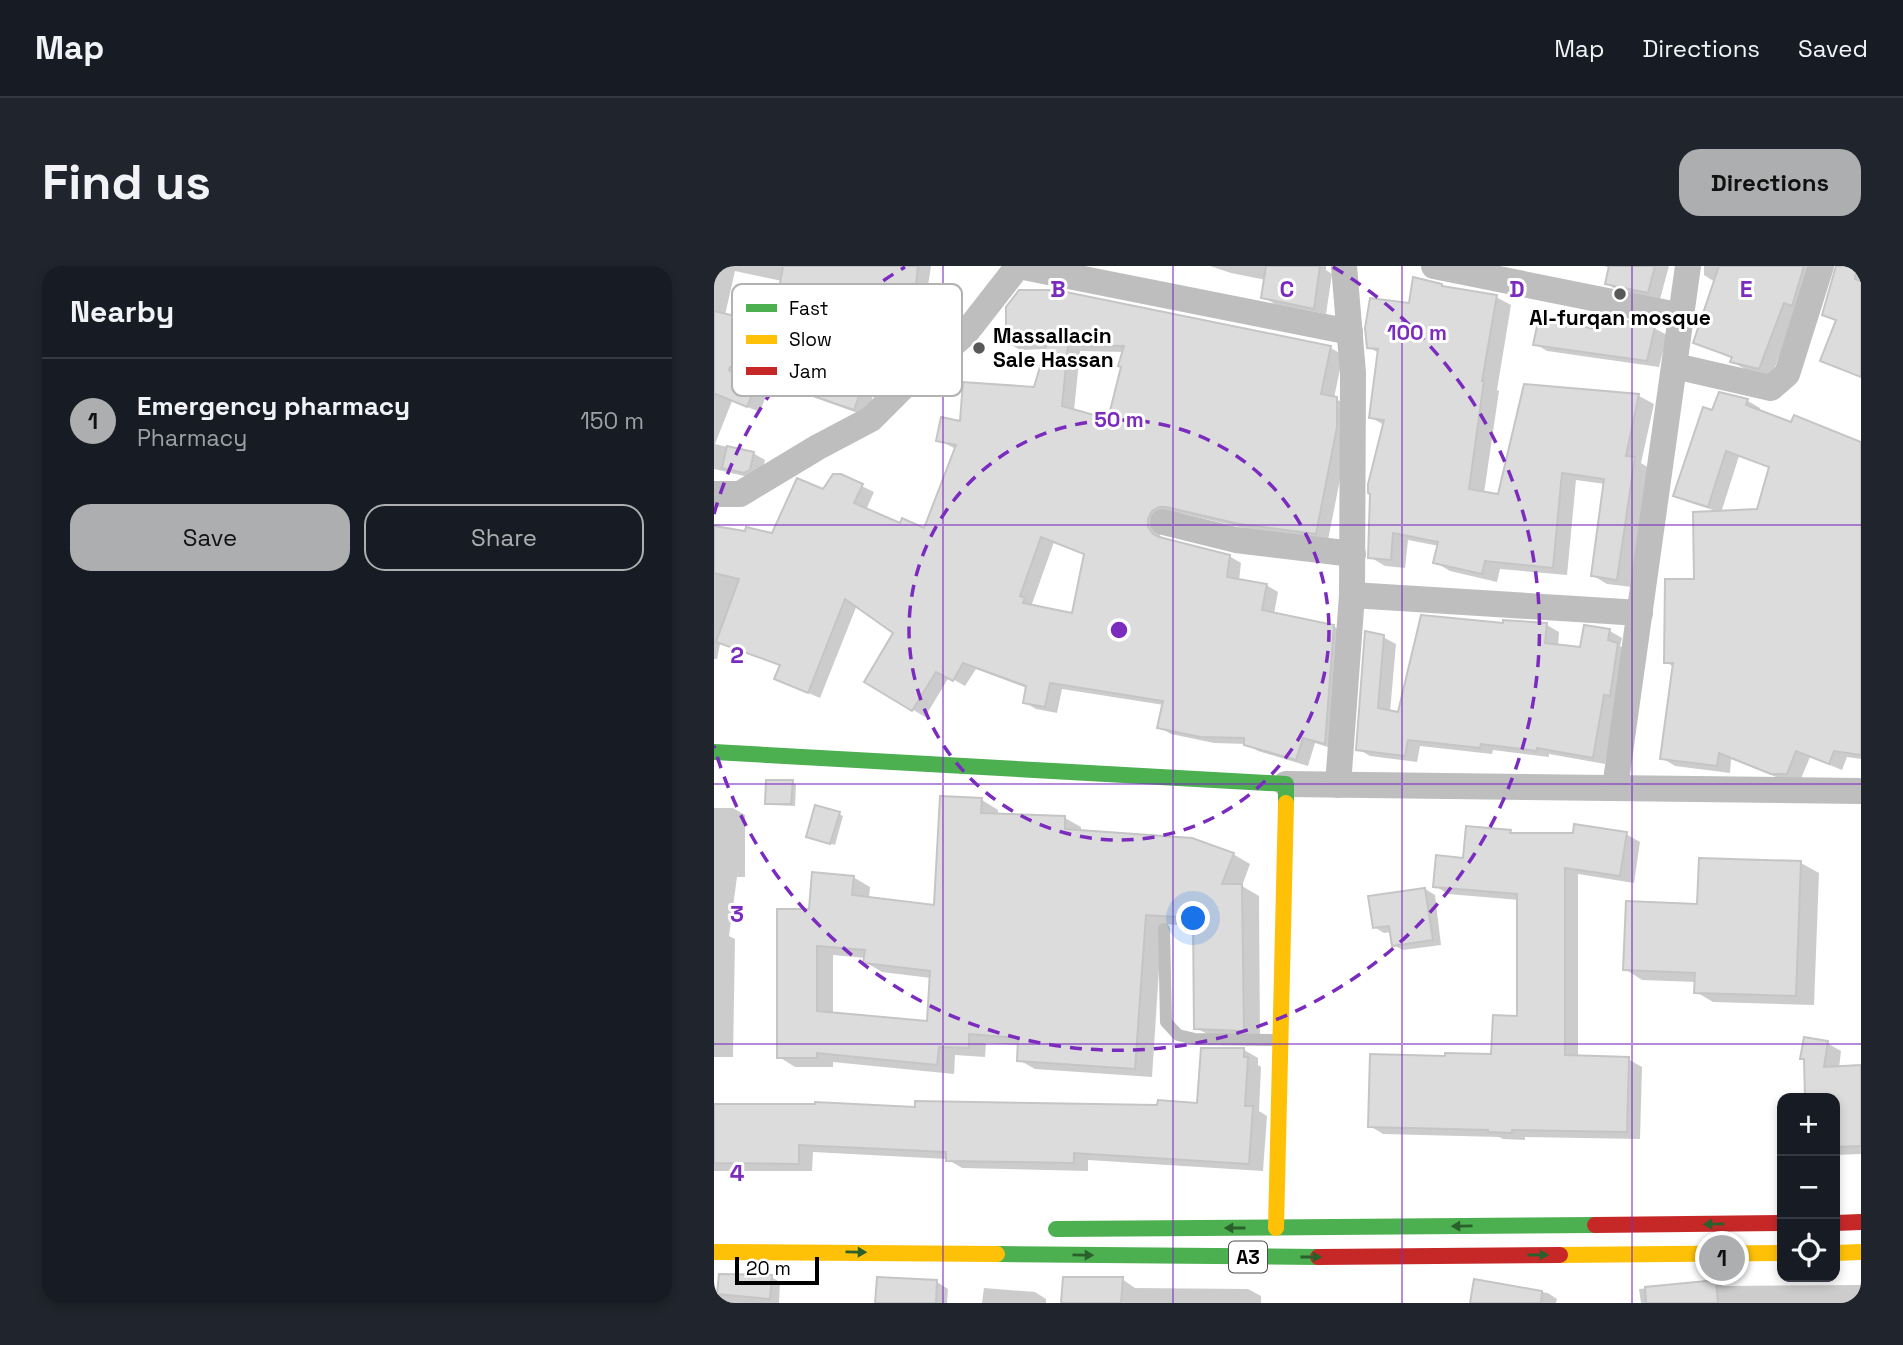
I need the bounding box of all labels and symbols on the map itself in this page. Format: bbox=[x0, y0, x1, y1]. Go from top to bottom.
text: B bbox=[1050, 274, 1066, 304]
text: C bbox=[1280, 274, 1294, 304]
text: D bbox=[1509, 274, 1525, 304]
text: E bbox=[1740, 274, 1752, 304]
legend bbox=[732, 284, 962, 396]
marker: Al-furqan mosque bbox=[1612, 286, 1628, 302]
text: Fast bbox=[789, 296, 829, 321]
place label: Al-furqan mosque bbox=[1529, 304, 1711, 331]
text: 100 m bbox=[1387, 319, 1447, 346]
place label: Massallacin Sale Hassan bbox=[993, 322, 1114, 373]
text: Slow bbox=[789, 327, 832, 352]
marker: Massallacin Sale Hassan bbox=[971, 340, 987, 356]
text: Jam bbox=[789, 359, 827, 384]
text: 50 m bbox=[1094, 406, 1144, 433]
centre of rings bbox=[1107, 618, 1131, 642]
text: 2 bbox=[730, 640, 744, 670]
text: 3 bbox=[730, 899, 744, 929]
your location bbox=[1176, 901, 1210, 935]
text: 4 bbox=[730, 1158, 745, 1188]
one-way arrow bbox=[1703, 1218, 1725, 1230]
one-way arrow bbox=[1451, 1220, 1473, 1232]
one-way arrow bbox=[1223, 1222, 1245, 1234]
pin: 1 bbox=[1699, 1232, 1745, 1284]
road number: A3 bbox=[1229, 1242, 1267, 1273]
one-way arrow bbox=[845, 1246, 867, 1258]
one-way arrow bbox=[1072, 1249, 1094, 1261]
one-way arrow bbox=[1527, 1249, 1549, 1261]
one-way arrow bbox=[1300, 1251, 1322, 1263]
scale bar bbox=[735, 1254, 819, 1286]

